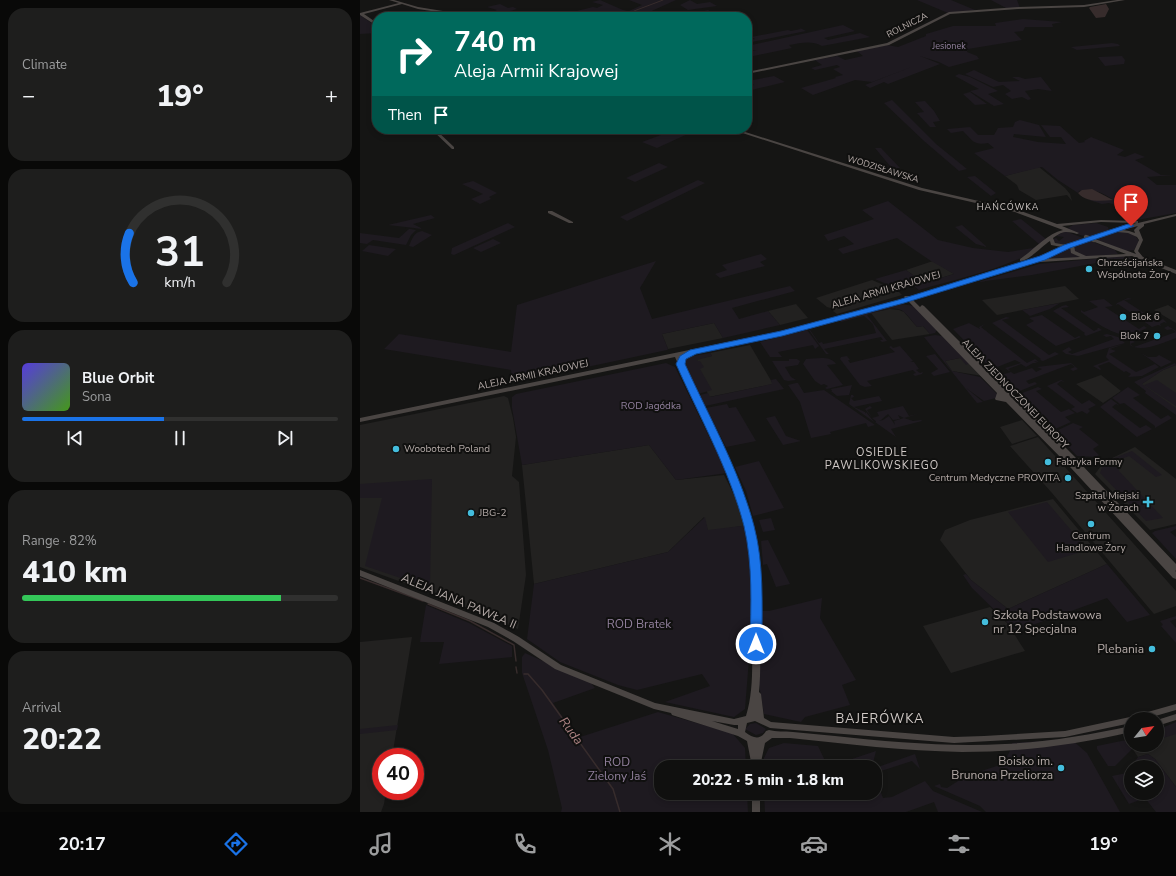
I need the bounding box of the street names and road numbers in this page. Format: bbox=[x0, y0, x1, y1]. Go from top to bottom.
street label: ROLNICZA bbox=[884, 9, 930, 40]
street label: WODZISŁAWSKA bbox=[846, 152, 921, 186]
street label: ALEJA ARMII KRAJOWEJ bbox=[830, 268, 942, 312]
street label: ALEJA ZJEDNOCZONEJ EUROPY bbox=[959, 336, 1072, 453]
street label: ALEJA ARMII KRAJOWEJ bbox=[476, 356, 590, 394]
street label: ALEJA JANA PAWŁA II bbox=[399, 569, 519, 633]

